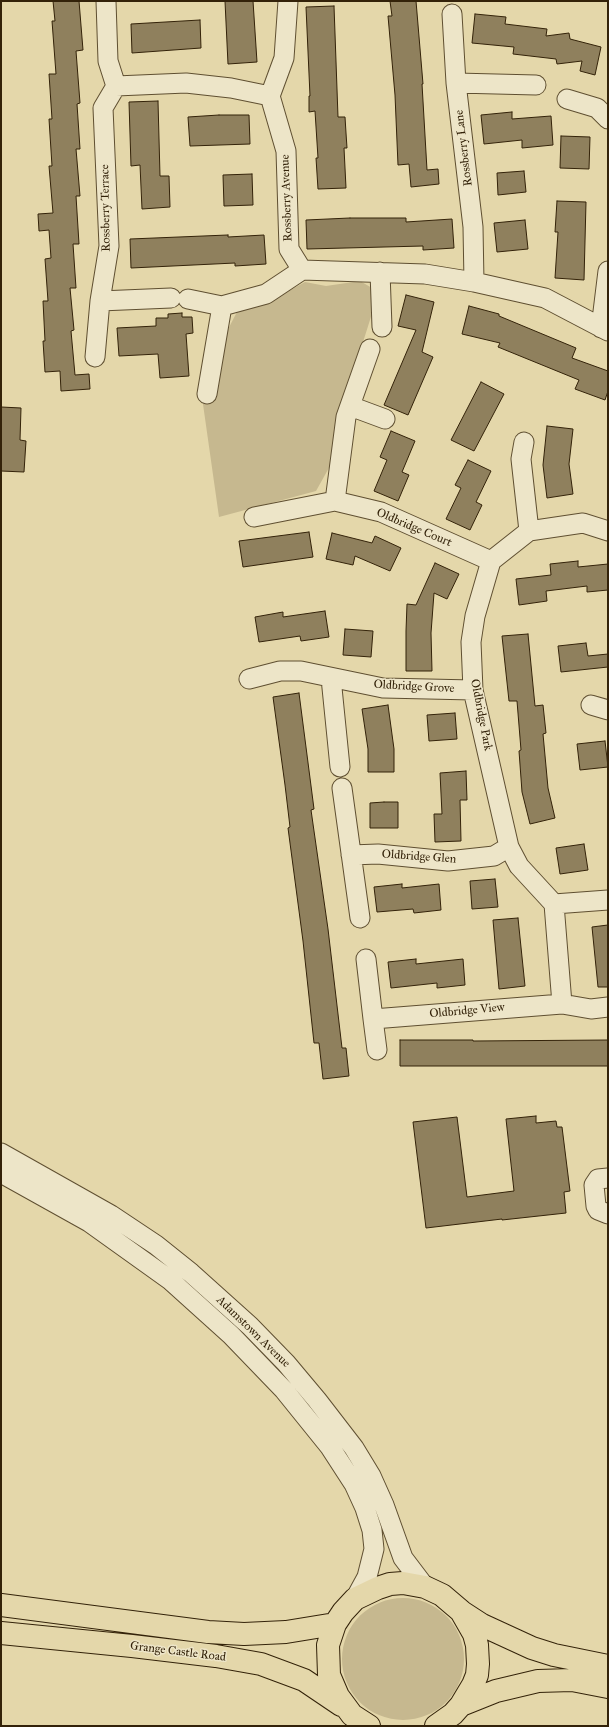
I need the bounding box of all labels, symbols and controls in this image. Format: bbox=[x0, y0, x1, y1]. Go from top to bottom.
street label: Rossberry Lane bbox=[452, 109, 476, 187]
street label: Rossberry Avenue bbox=[278, 154, 296, 242]
street label: Rossberry Terrace bbox=[98, 164, 114, 252]
street label: Oldbridge Court bbox=[374, 506, 454, 550]
street label: Oldbridge Grove bbox=[373, 678, 455, 696]
street label: Oldbridge Park bbox=[467, 678, 495, 752]
street label: Oldbridge Glen bbox=[381, 847, 457, 867]
street label: Oldbridge View bbox=[429, 1001, 505, 1021]
street label: Adamstown Avenue bbox=[213, 1293, 293, 1371]
street label: Grange Castle Road bbox=[129, 1639, 227, 1665]

